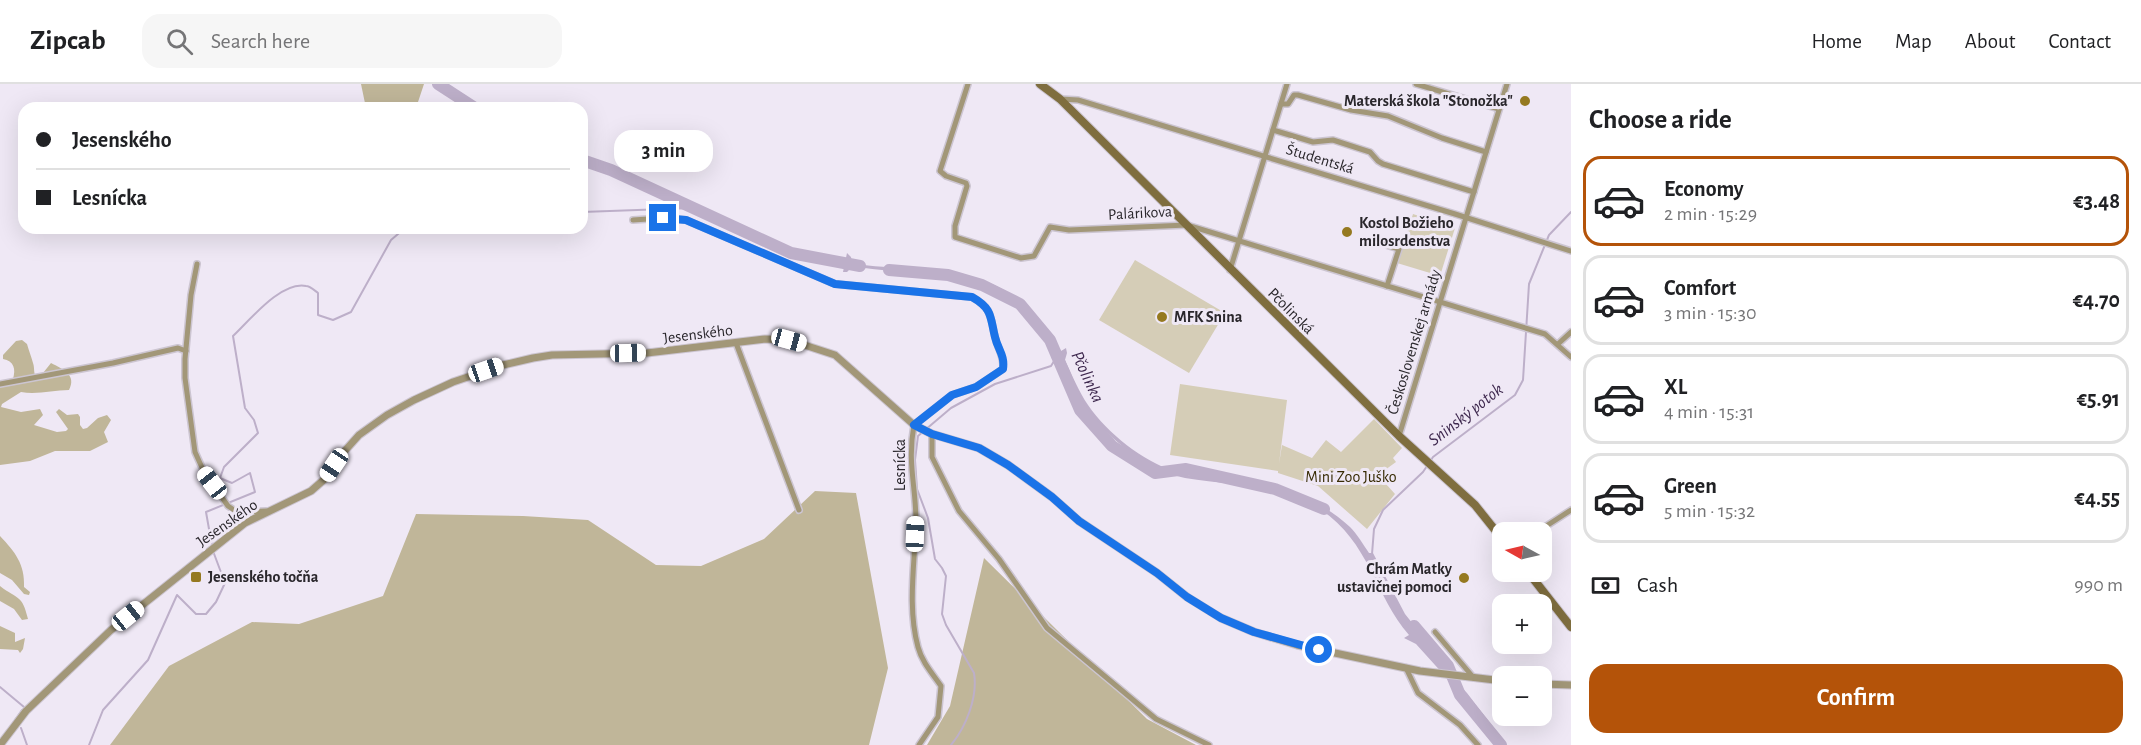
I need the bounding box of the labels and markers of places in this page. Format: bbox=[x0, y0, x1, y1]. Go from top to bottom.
place label: Materská škola "Stonožka" bbox=[1344, 93, 1513, 109]
marker: Materská škola "Stonožka" bbox=[1518, 94, 1532, 108]
place label: Kostol Božieho milosrdenstva bbox=[1359, 215, 1454, 249]
marker: Kostol Božieho milosrdenstva bbox=[1340, 225, 1354, 239]
place label: MFK Snina bbox=[1174, 309, 1243, 325]
marker: MFK Snina bbox=[1155, 310, 1169, 324]
place label: Chrám Matky ustavičnej pomoci bbox=[1337, 561, 1453, 596]
place label: Jesenského točňa bbox=[208, 569, 319, 585]
marker: Jesenského točňa bbox=[189, 570, 203, 584]
marker: Chrám Matky ustavičnej pomoci bbox=[1457, 571, 1471, 585]

